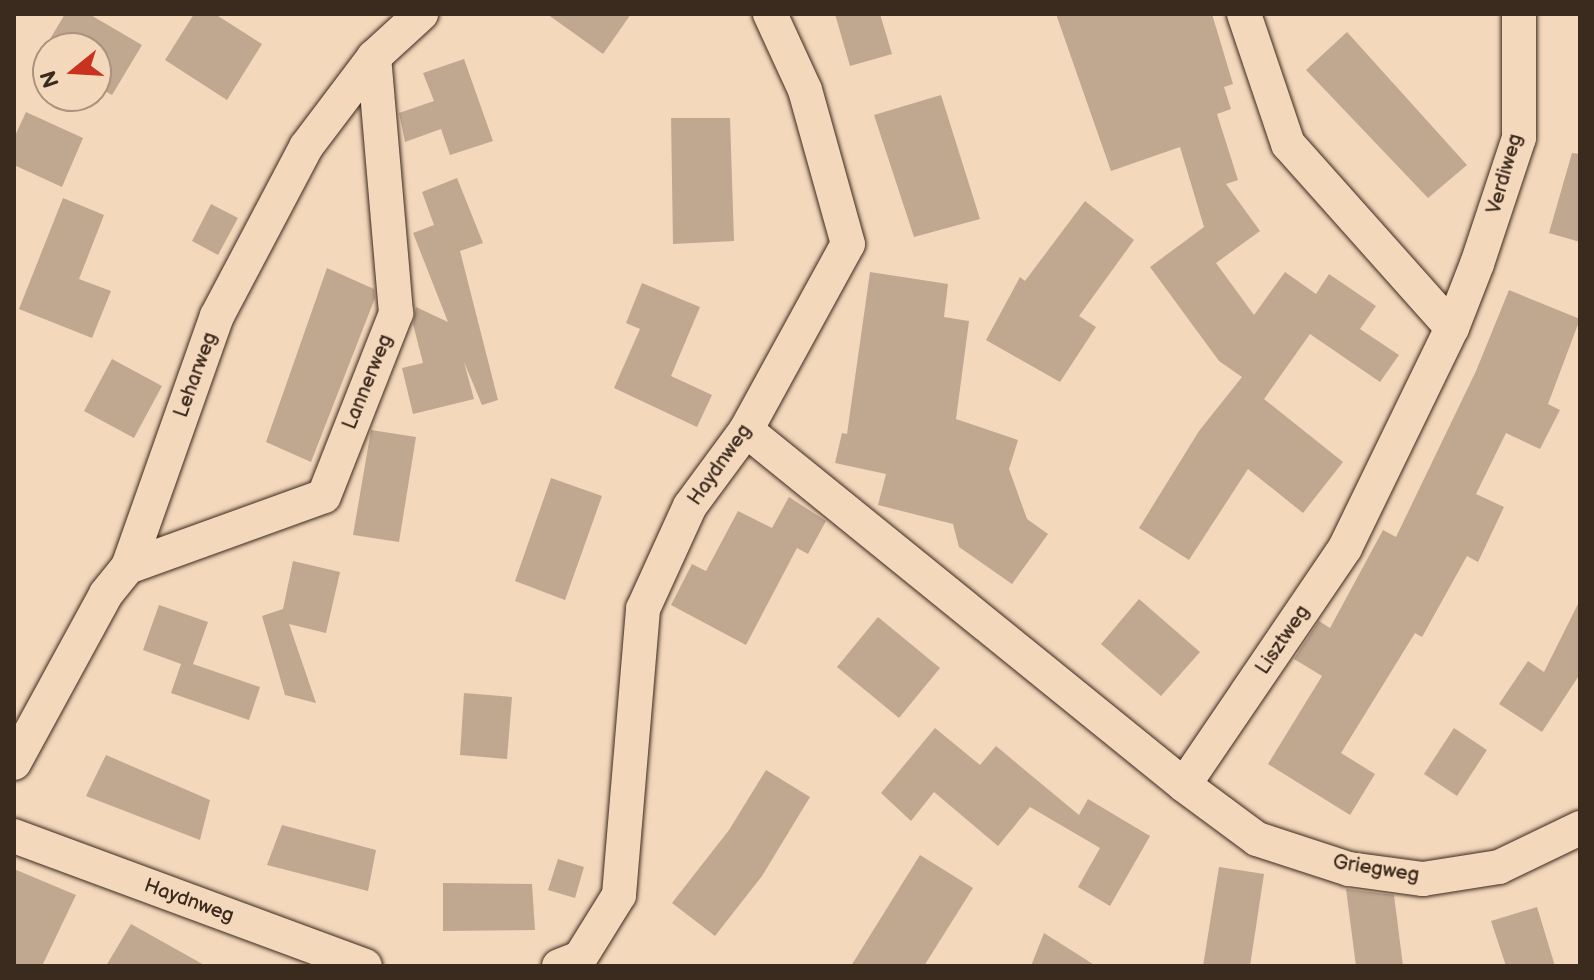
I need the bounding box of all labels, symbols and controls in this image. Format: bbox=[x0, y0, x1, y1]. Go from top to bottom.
north arrow bbox=[32, 32, 112, 112]
text: N bbox=[35, 67, 66, 91]
street label: Verdiweg bbox=[1482, 131, 1528, 217]
street label: Leharweg bbox=[169, 329, 223, 421]
street label: Lannerweg bbox=[338, 331, 398, 433]
street label: Haydnweg bbox=[683, 420, 757, 510]
street label: Lisztweg bbox=[1251, 601, 1315, 679]
street label: Griegweg bbox=[1331, 850, 1421, 888]
street label: Haydnweg bbox=[141, 874, 237, 928]

